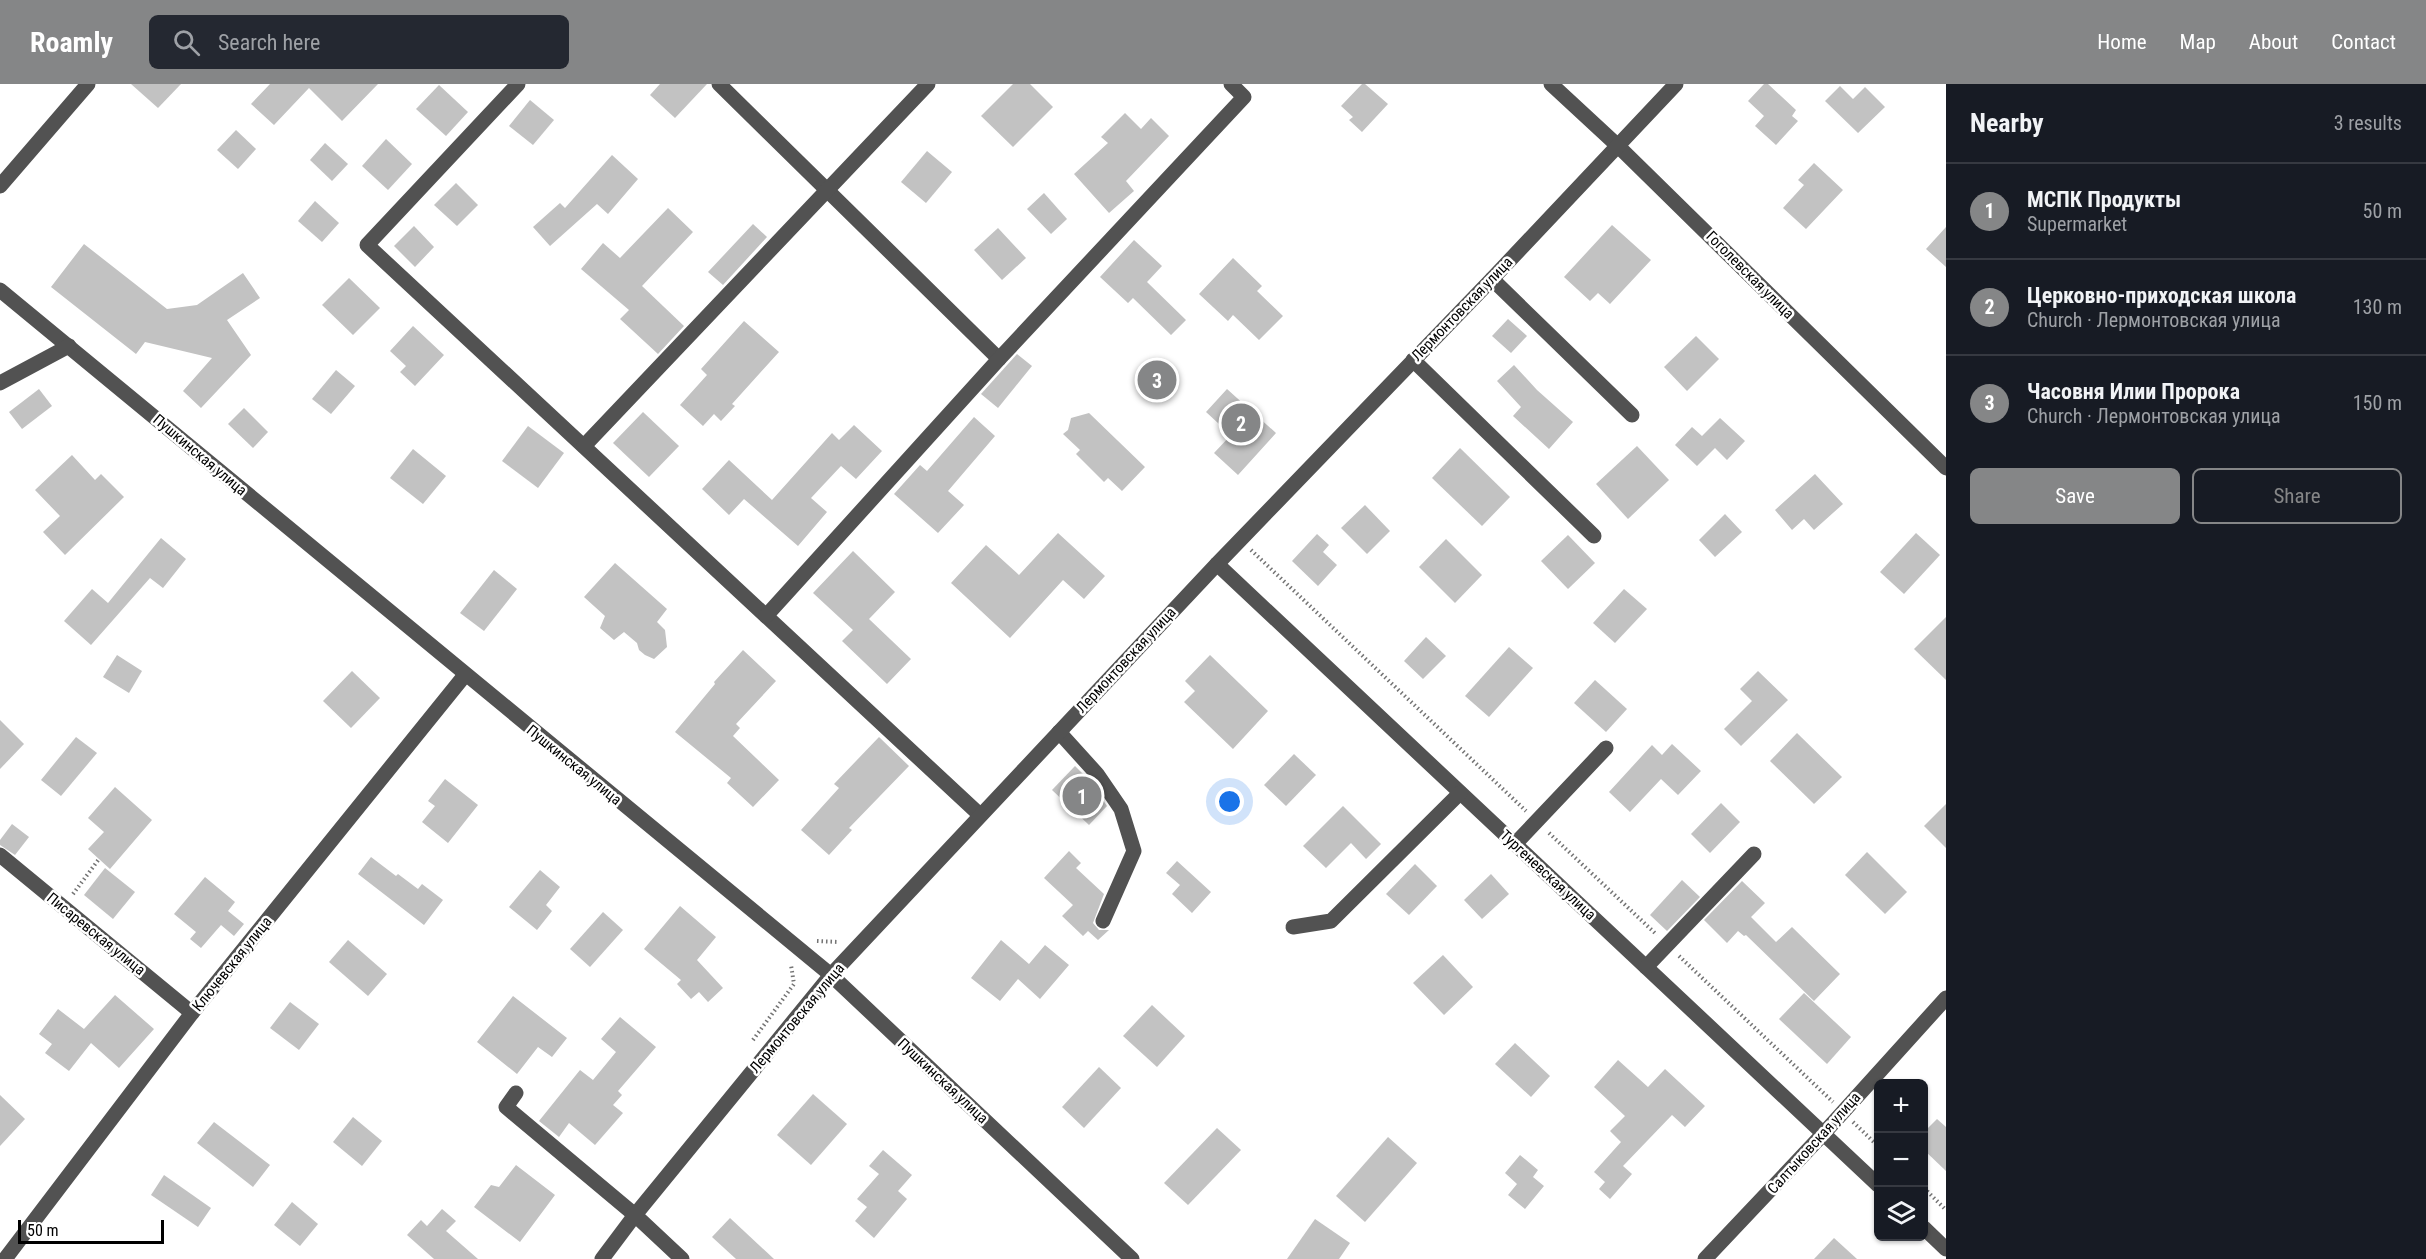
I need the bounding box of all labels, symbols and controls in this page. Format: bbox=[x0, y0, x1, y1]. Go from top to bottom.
search box bbox=[149, 15, 569, 69]
text: Roamly bbox=[30, 26, 113, 59]
icon: search bbox=[170, 26, 203, 59]
text: Search here bbox=[218, 30, 320, 55]
text: Home bbox=[2097, 30, 2147, 54]
text: Map bbox=[2180, 30, 2216, 54]
text: About bbox=[2249, 30, 2298, 54]
text: Contact bbox=[2331, 30, 2396, 54]
text: Nearby bbox=[1970, 108, 2044, 138]
text: 3 results bbox=[2334, 111, 2402, 135]
text: МСПК Продукты bbox=[2027, 187, 2181, 212]
text: 1 bbox=[1984, 199, 1995, 223]
text: 50 m bbox=[2363, 199, 2402, 223]
text: Supermarket bbox=[2027, 212, 2127, 236]
street label: Гоголевская улица bbox=[1702, 227, 1798, 323]
street label: Лермонтовская улица bbox=[1408, 253, 1516, 365]
text: Церковно-приходская школа bbox=[2027, 283, 2296, 308]
text: 2 bbox=[1984, 295, 1995, 319]
text: 130 m bbox=[2353, 295, 2402, 319]
text: Church · Лермонтовская улица bbox=[2027, 308, 2280, 332]
pin: 3 bbox=[1138, 358, 1176, 402]
text: Часовня Илии Пророка bbox=[2027, 379, 2240, 404]
text: 3 bbox=[1984, 391, 1995, 415]
text: 150 m bbox=[2353, 391, 2402, 415]
pin: 2 bbox=[1222, 400, 1260, 446]
text: Church · Лермонтовская улица bbox=[2027, 404, 2280, 428]
street label: Пушкинская улица bbox=[149, 411, 251, 499]
button: Save bbox=[1970, 468, 2180, 524]
button: Share bbox=[2192, 468, 2402, 524]
street label: Лермонтовская улица bbox=[1072, 603, 1180, 717]
street label: Пушкинская улица bbox=[523, 721, 625, 809]
pin: 1 bbox=[1062, 774, 1102, 818]
your location bbox=[1215, 787, 1244, 816]
street label: Тургеневская улица bbox=[1497, 826, 1599, 924]
street label: Писаревская улица bbox=[43, 889, 149, 979]
street label: Ключевская улица bbox=[188, 913, 276, 1015]
street label: Лермонтовская улица bbox=[746, 959, 848, 1077]
street label: Пушкинская улица bbox=[894, 1035, 992, 1127]
map controls bbox=[1874, 1079, 1928, 1241]
button: + bbox=[1874, 1079, 1928, 1133]
street label: Салтыковская улица bbox=[1764, 1089, 1864, 1197]
button: − bbox=[1874, 1133, 1928, 1187]
button: layers bbox=[1874, 1187, 1928, 1241]
scale bar bbox=[18, 1217, 164, 1244]
text: 50 m bbox=[27, 1221, 59, 1240]

